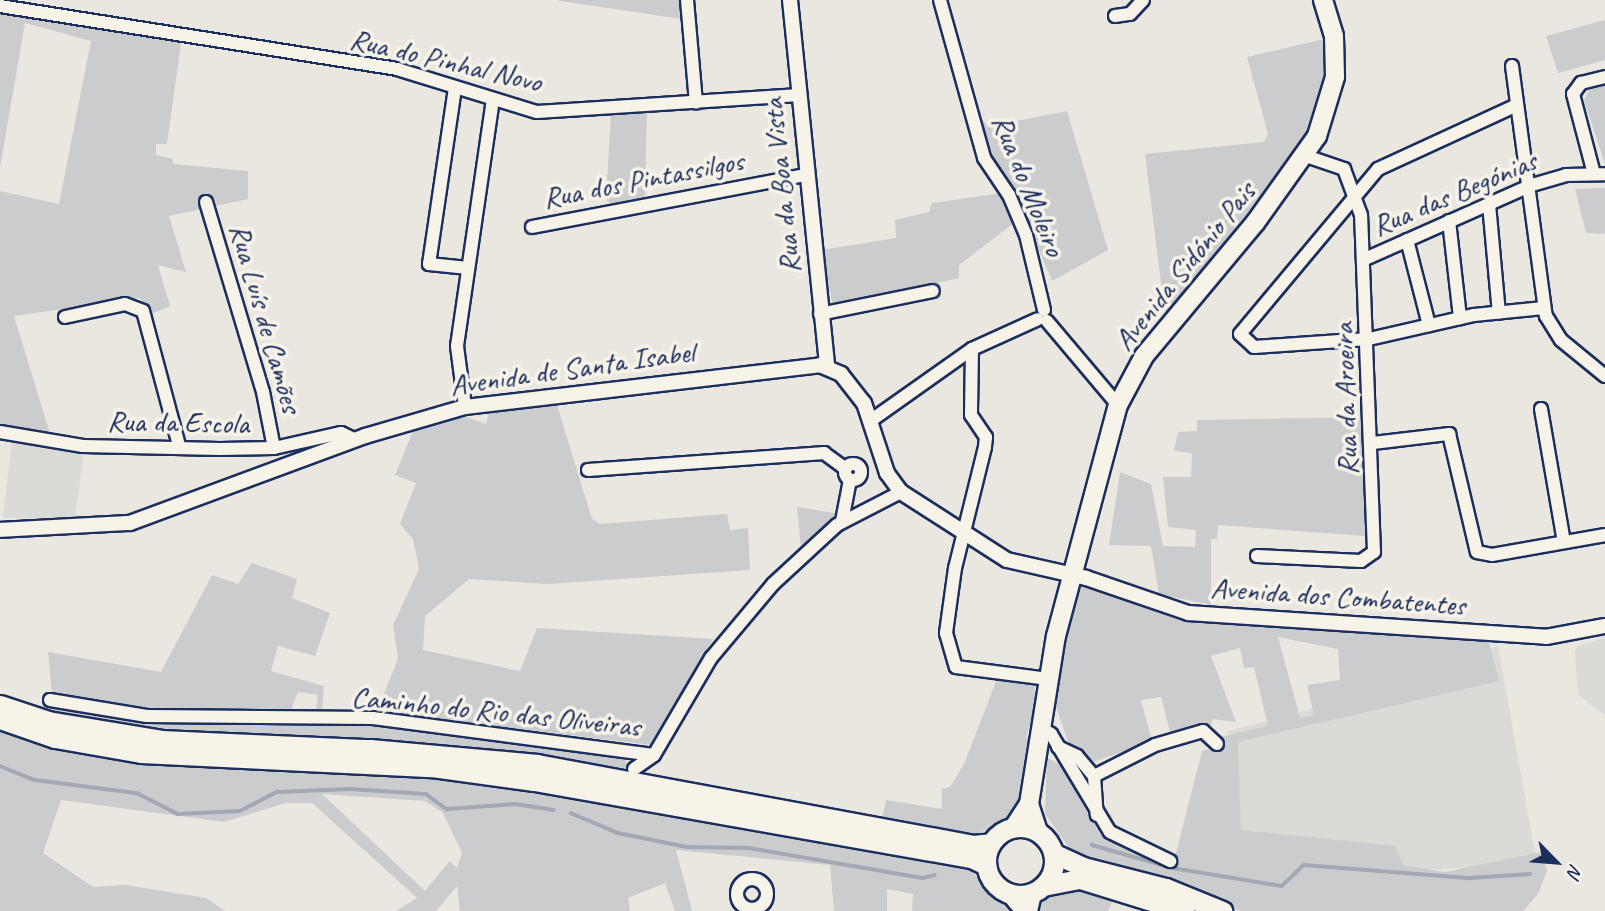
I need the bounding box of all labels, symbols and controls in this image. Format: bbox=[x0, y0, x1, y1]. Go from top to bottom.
street label: Rua do Pinhal Novo bbox=[347, 20, 545, 100]
street label: Rua da Boa Vista bbox=[754, 97, 808, 275]
street label: Rua do Moleiro bbox=[984, 109, 1074, 261]
street label: Rua dos Pintassilgos bbox=[540, 142, 746, 216]
street label: Rua das Begónias bbox=[1366, 142, 1542, 244]
street label: Avenida Sidónio Pais bbox=[1105, 174, 1263, 358]
street label: Rua Luís de Camões bbox=[222, 219, 310, 417]
street label: Rua da Aroeira bbox=[1324, 322, 1366, 476]
street label: Avenida de Santa Isabel bbox=[447, 333, 697, 403]
street label: Rua da Escola bbox=[107, 403, 249, 441]
street label: Avenida dos Combatentes bbox=[1210, 569, 1466, 623]
street label: Caminho do Rio das Oliveiras bbox=[349, 678, 643, 744]
north arrow bbox=[1521, 827, 1591, 897]
text: N bbox=[1562, 860, 1588, 881]

